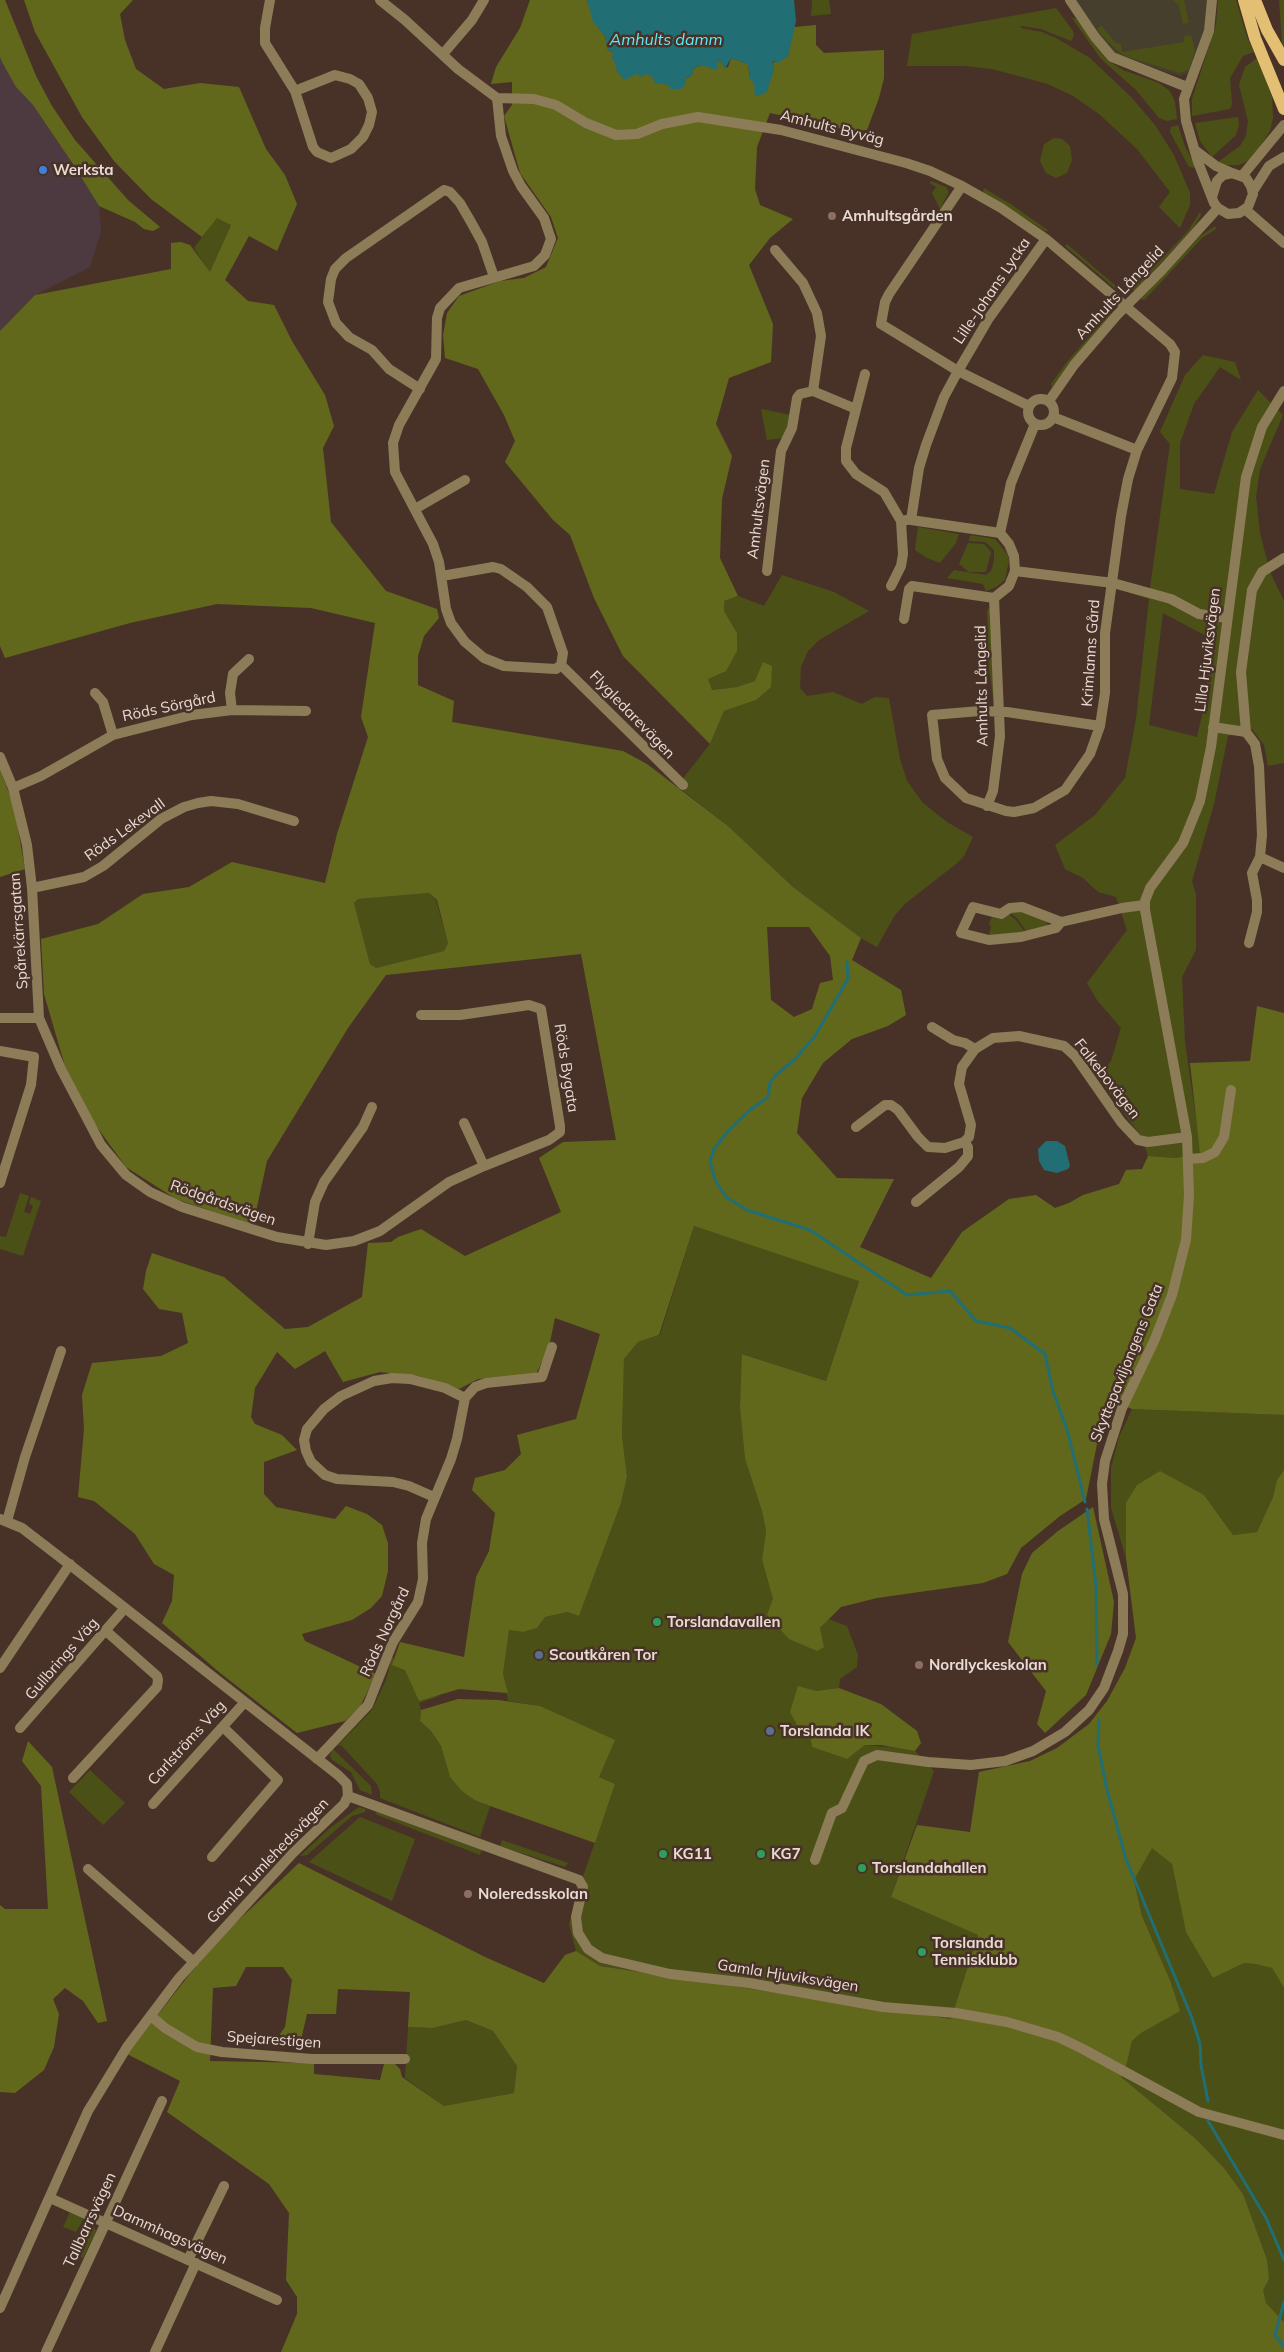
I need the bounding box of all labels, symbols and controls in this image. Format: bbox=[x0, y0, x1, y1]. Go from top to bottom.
water label: Amhults damm bbox=[609, 30, 723, 50]
street label: Amhults Byväg bbox=[778, 106, 886, 150]
place label: Werksta bbox=[53, 161, 114, 179]
marker: Werksta bbox=[37, 164, 49, 176]
place label: Amhultsgården bbox=[842, 207, 953, 225]
marker: Amhultsgården bbox=[826, 210, 838, 222]
street label: Lille-Johans Lycka bbox=[950, 235, 1034, 347]
street label: Amhults Långelid bbox=[1072, 243, 1168, 343]
street label: Amhultsvägen bbox=[744, 458, 774, 560]
street label: Lilla Hjuviksvägen bbox=[1191, 587, 1225, 713]
street label: Krimlanns Gård bbox=[1078, 599, 1104, 707]
street label: Amhults Långelid bbox=[972, 625, 992, 747]
street label: Flygledarevägen bbox=[586, 667, 678, 763]
street label: Röds Sörgård bbox=[121, 688, 217, 726]
street label: Röds Lekevall bbox=[81, 795, 169, 865]
street label: Spårekärrsgatan bbox=[6, 872, 32, 990]
street label: Röds Bygata bbox=[550, 1022, 582, 1114]
street label: Falkebovägen bbox=[1070, 1035, 1144, 1123]
street label: Rödgårdsvägen bbox=[168, 1177, 278, 1229]
street label: Skyttepaviljongens Gata bbox=[1087, 1281, 1167, 1445]
street label: Röds Norgård bbox=[356, 1584, 414, 1680]
place label: Torslandavallen bbox=[667, 1613, 781, 1631]
street label: Gullbrings Väg bbox=[22, 1614, 102, 1704]
marker: Torslandavallen bbox=[651, 1616, 663, 1628]
place label: Scoutkåren Tor bbox=[549, 1646, 657, 1664]
marker: Scoutkåren Tor bbox=[533, 1649, 545, 1661]
place label: Nordlyckeskolan bbox=[929, 1656, 1047, 1674]
marker: Nordlyckeskolan bbox=[913, 1659, 925, 1671]
street label: Carlströms Väg bbox=[144, 1697, 230, 1789]
place label: Torslanda IK bbox=[780, 1722, 870, 1740]
marker: Torslanda IK bbox=[764, 1725, 776, 1737]
street label: Gamla Tumlehedsvägen bbox=[203, 1795, 333, 1927]
place label: KG11 bbox=[673, 1845, 712, 1863]
place label: KG7 bbox=[771, 1845, 801, 1863]
marker: KG11 bbox=[657, 1848, 669, 1860]
marker: KG7 bbox=[755, 1848, 767, 1860]
place label: Torslandahallen bbox=[872, 1859, 987, 1877]
marker: Torslandahallen bbox=[856, 1862, 868, 1874]
place label: Noleredsskolan bbox=[478, 1885, 588, 1903]
marker: Noleredsskolan bbox=[462, 1888, 474, 1900]
place label: Torslanda Tennisklubb bbox=[932, 1934, 1018, 1969]
marker: Torslanda Tennisklubb bbox=[916, 1946, 928, 1958]
street label: Gamla Hjuviksvägen bbox=[716, 1956, 860, 1996]
street label: Spejarestigen bbox=[226, 2028, 322, 2052]
street label: Tallbarrsvägen bbox=[60, 2169, 120, 2271]
street label: Dammhagsvägen bbox=[110, 2202, 230, 2268]

